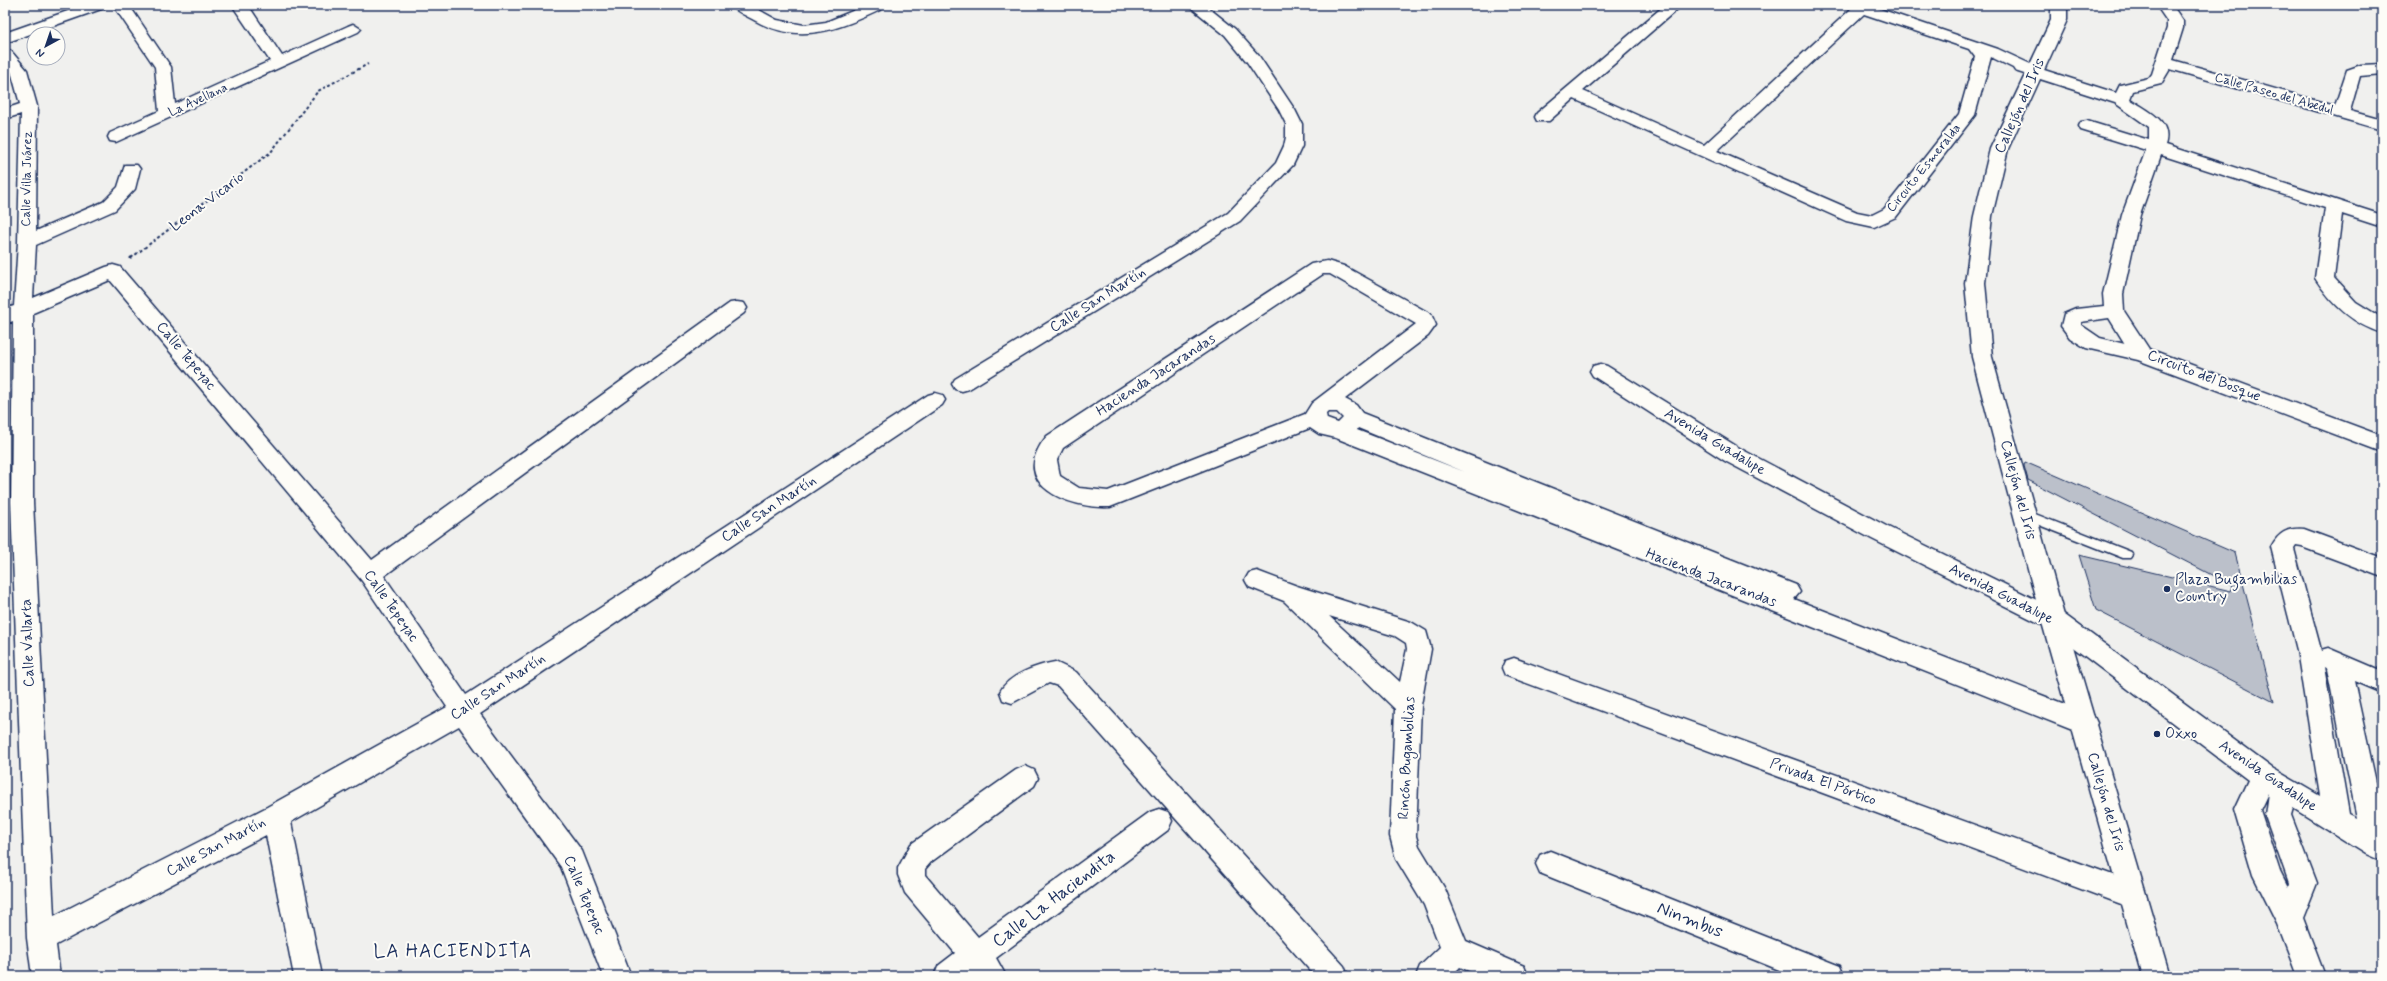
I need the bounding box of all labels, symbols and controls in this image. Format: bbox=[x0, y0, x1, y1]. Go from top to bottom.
north arrow bbox=[26, 26, 66, 66]
text: N bbox=[33, 45, 48, 61]
street label: Callejón del Iris bbox=[1990, 55, 2050, 157]
street label: Calle Paseo del Abedul bbox=[2213, 69, 2335, 119]
street label: La Avellana bbox=[166, 79, 230, 121]
street label: Circuito Esmeralda bbox=[1883, 120, 1965, 216]
street label: Calle Villa Juárez bbox=[18, 131, 36, 227]
street label: Leona Vicario bbox=[166, 168, 248, 236]
street label: Calle San Martín bbox=[1046, 262, 1150, 338]
street label: Calle Tepeyac bbox=[151, 318, 221, 394]
street label: Hacienda Jacarandas bbox=[1092, 329, 1220, 421]
street label: Circuito del Bosque bbox=[2144, 345, 2264, 407]
street label: Avenida Guadalupe bbox=[1661, 404, 1769, 480]
street label: Callejón del Iris bbox=[1995, 438, 2041, 542]
street label: Calle San Martín bbox=[718, 471, 820, 547]
street label: Hacienda Jacarandas bbox=[1643, 544, 1780, 612]
street label: Avenida Guadalupe bbox=[1945, 559, 2057, 629]
street label: Calle Tepeyac bbox=[359, 566, 423, 646]
place label: Plaza Bugambilias Country bbox=[2175, 570, 2298, 607]
marker: Plaza Bugambilias Country bbox=[2162, 584, 2172, 594]
street label: Calle Vallarta bbox=[16, 598, 40, 688]
street label: Calle San Martín bbox=[447, 649, 549, 725]
street label: Rincón Bugambilias bbox=[1394, 696, 1421, 820]
place label: Oxxo bbox=[2165, 724, 2197, 744]
marker: Oxxo bbox=[2152, 729, 2162, 739]
street label: Avenida Guadalupe bbox=[2215, 736, 2321, 816]
street label: Callejón del Iris bbox=[2082, 750, 2130, 854]
street label: Privada El Pórtico bbox=[1767, 753, 1879, 811]
street label: Calle San Martín bbox=[163, 812, 269, 882]
street label: Calle La Haciendita bbox=[988, 845, 1120, 953]
street label: Calle Tepeyac bbox=[558, 853, 610, 937]
street label: Ninmbus bbox=[1653, 896, 1727, 944]
district label: LA HACIENDITA bbox=[373, 939, 533, 964]

